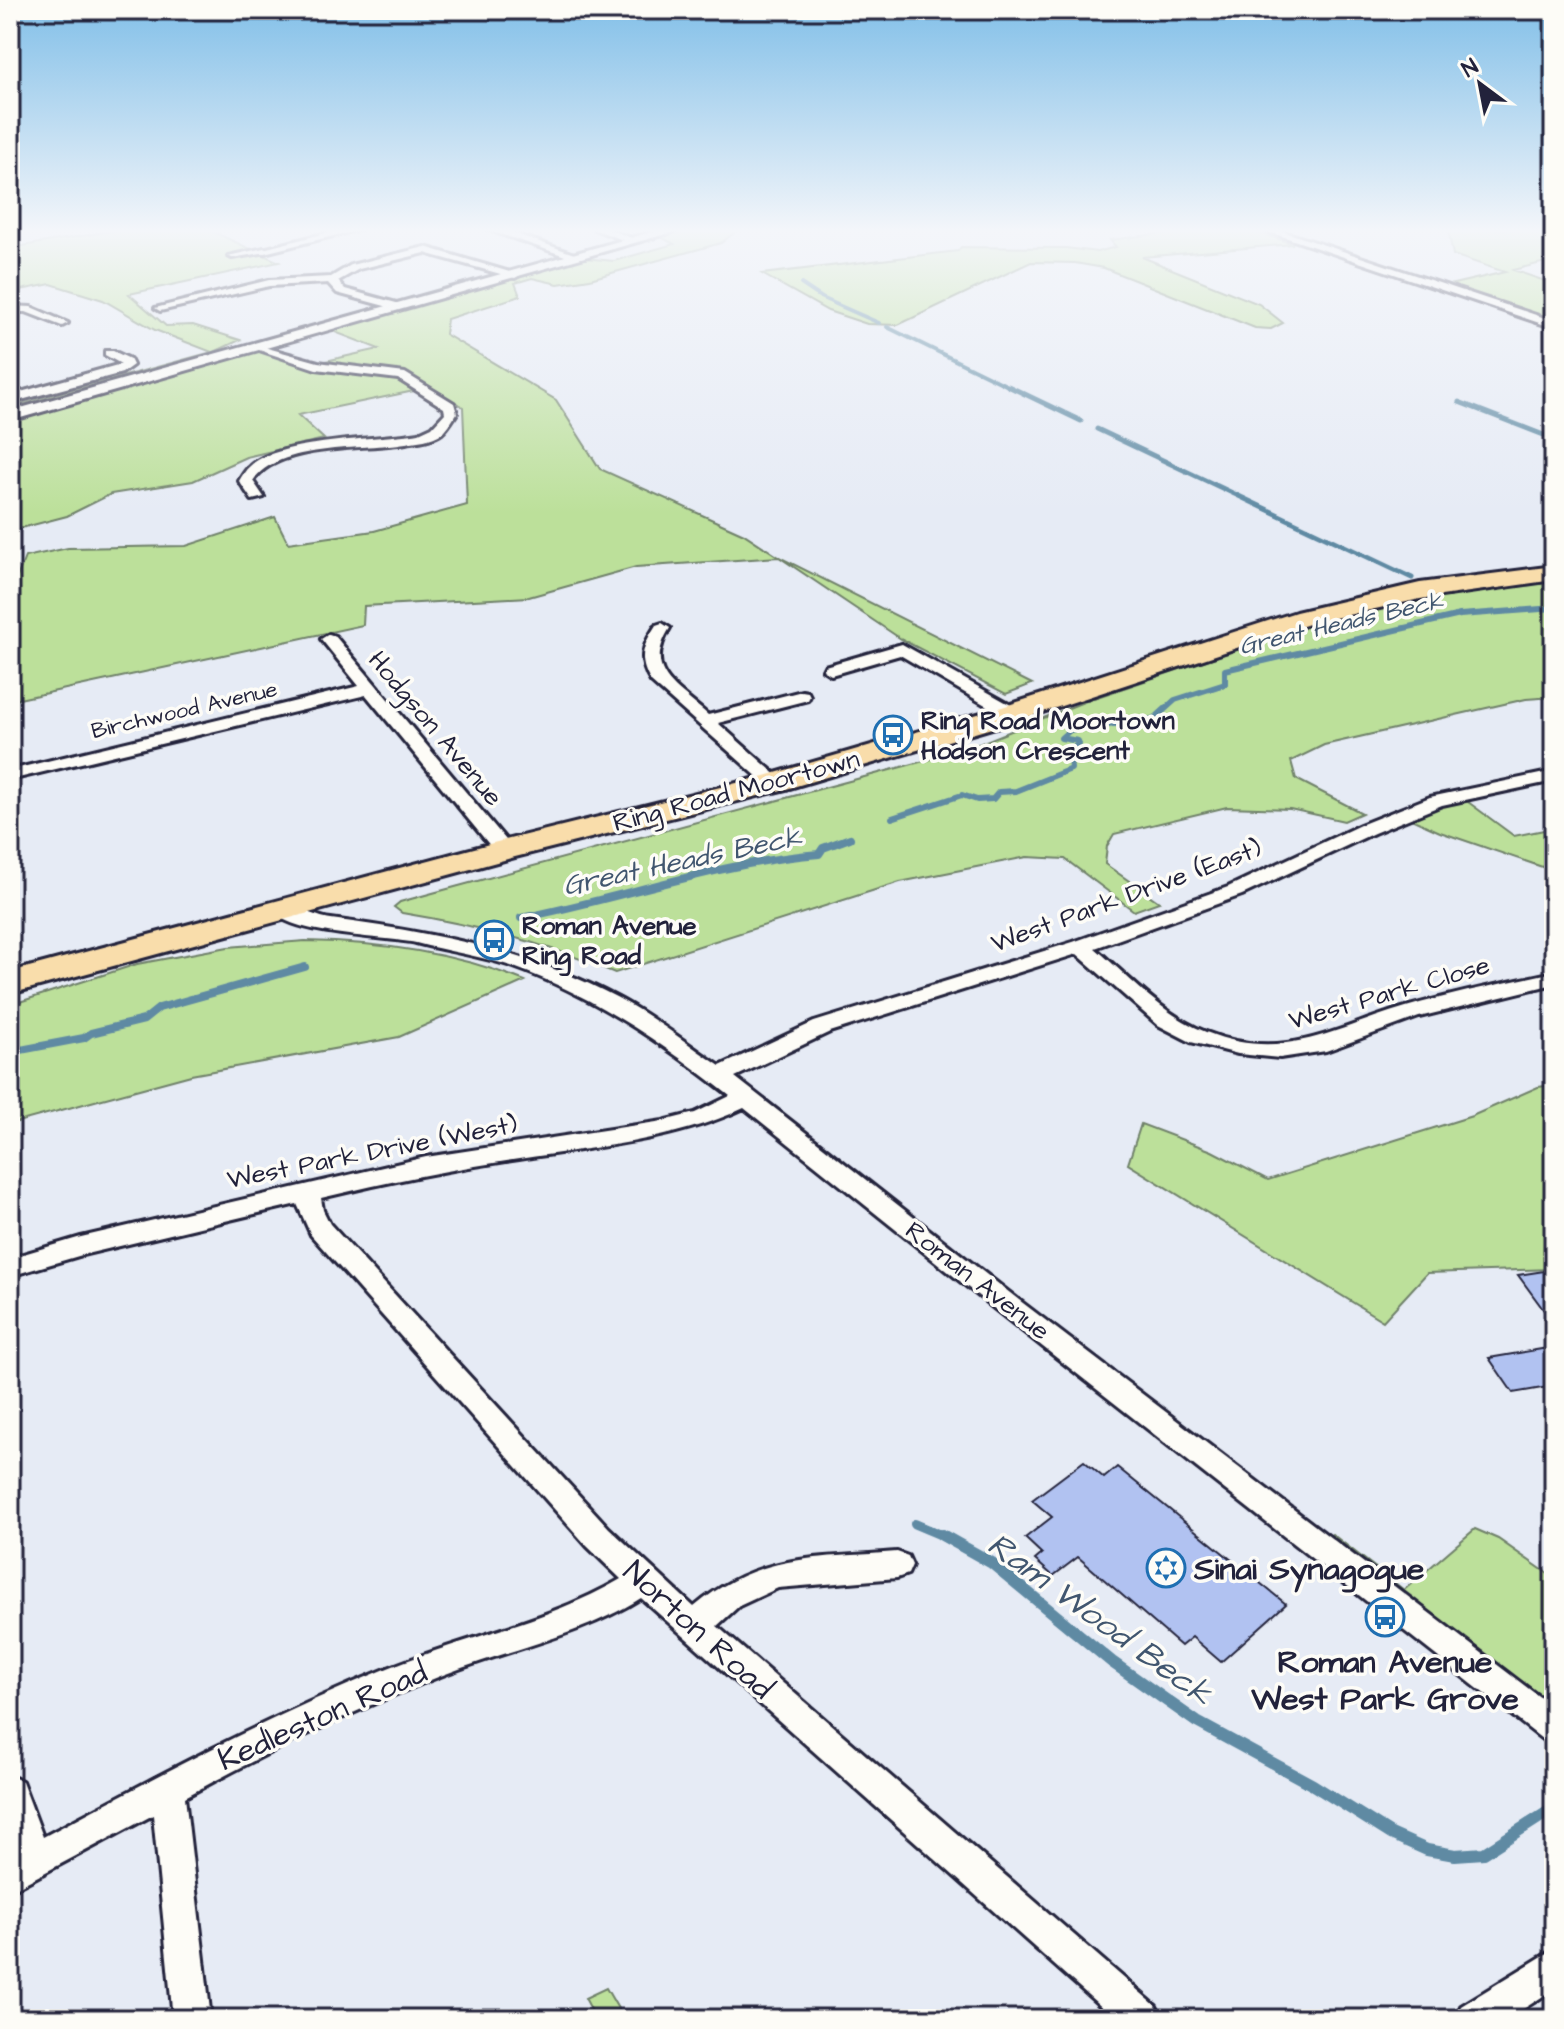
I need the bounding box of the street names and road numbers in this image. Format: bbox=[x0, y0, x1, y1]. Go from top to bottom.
street label: Hodgson Avenue bbox=[358, 643, 511, 815]
street label: Birchwood Avenue bbox=[88, 674, 280, 747]
street label: Ring Road Moortown bbox=[609, 741, 864, 843]
street label: West Park Drive (East) bbox=[986, 830, 1266, 962]
street label: West Park Close bbox=[1285, 947, 1494, 1039]
street label: West Park Drive (West) bbox=[224, 1106, 520, 1198]
street label: Roman Avenue bbox=[898, 1213, 1057, 1349]
street label: Norton Road bbox=[613, 1550, 783, 1710]
street label: Kedleston Road bbox=[211, 1650, 434, 1783]

